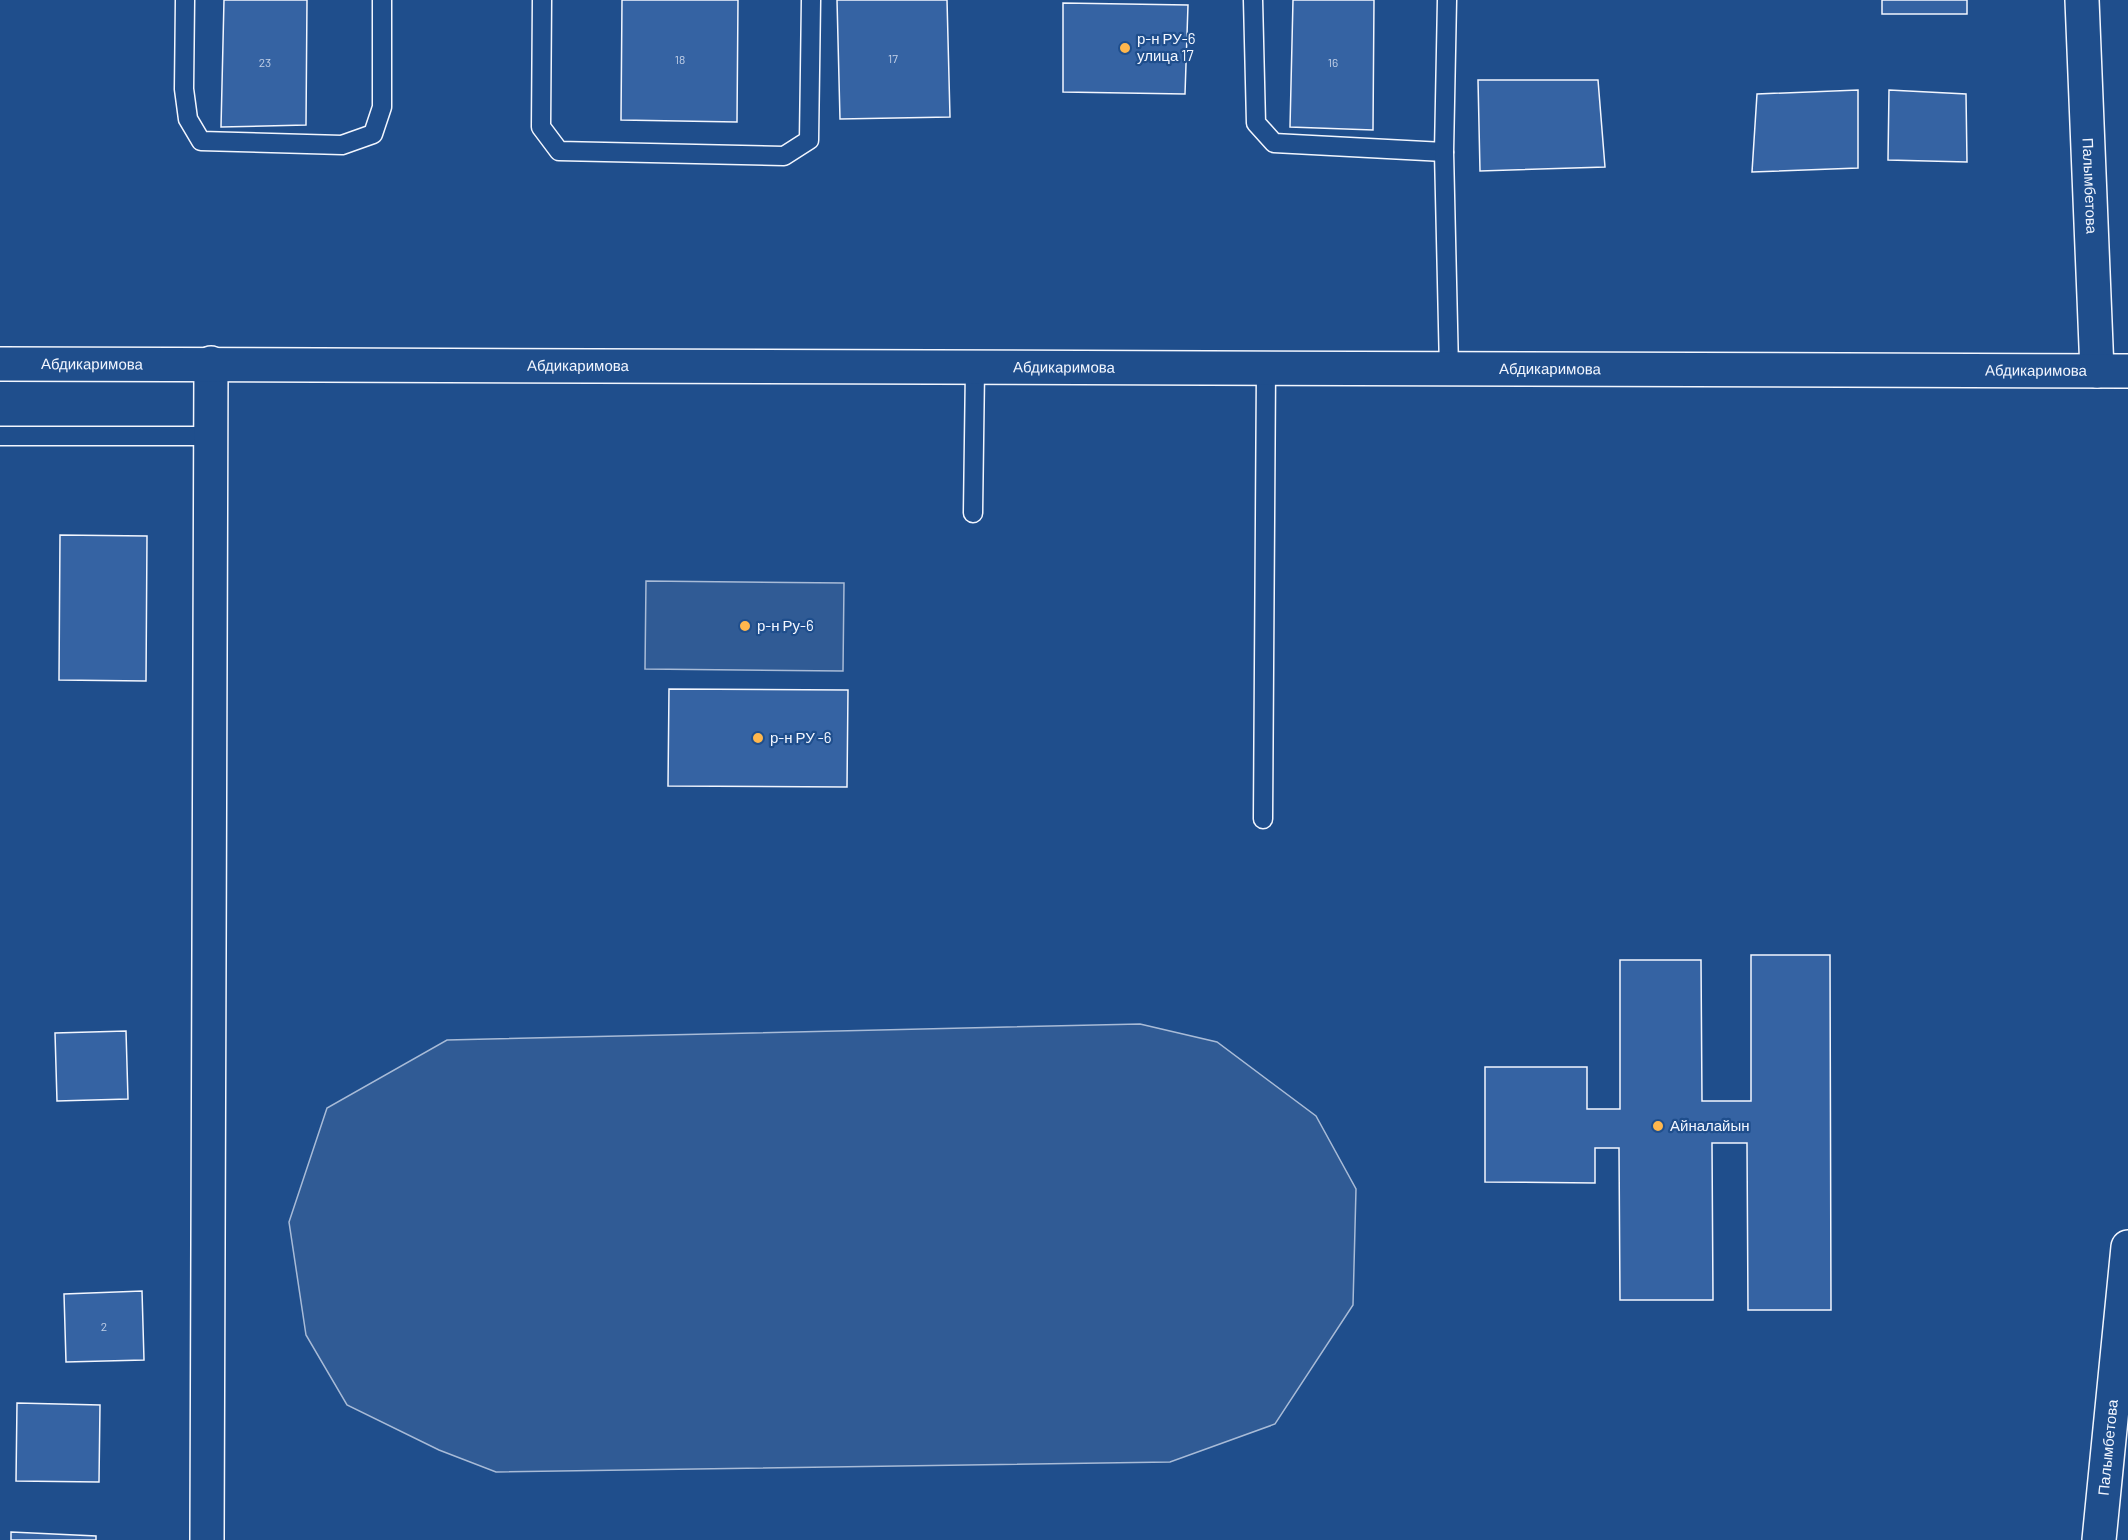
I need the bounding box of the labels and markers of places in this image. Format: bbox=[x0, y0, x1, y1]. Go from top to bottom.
place label: р-н РУ-6 улица 17 bbox=[1137, 29, 1195, 64]
marker: р-н РУ-6 улица 17 bbox=[1118, 41, 1132, 55]
place label: р-н Ру-6 bbox=[757, 616, 814, 634]
marker: р-н Ру-6 bbox=[738, 619, 752, 633]
place label: р-н РУ -6 bbox=[770, 728, 831, 746]
marker: р-н РУ -6 bbox=[751, 731, 765, 745]
place label: Айналайын bbox=[1670, 1116, 1750, 1134]
marker: Айналайын bbox=[1651, 1119, 1665, 1133]

